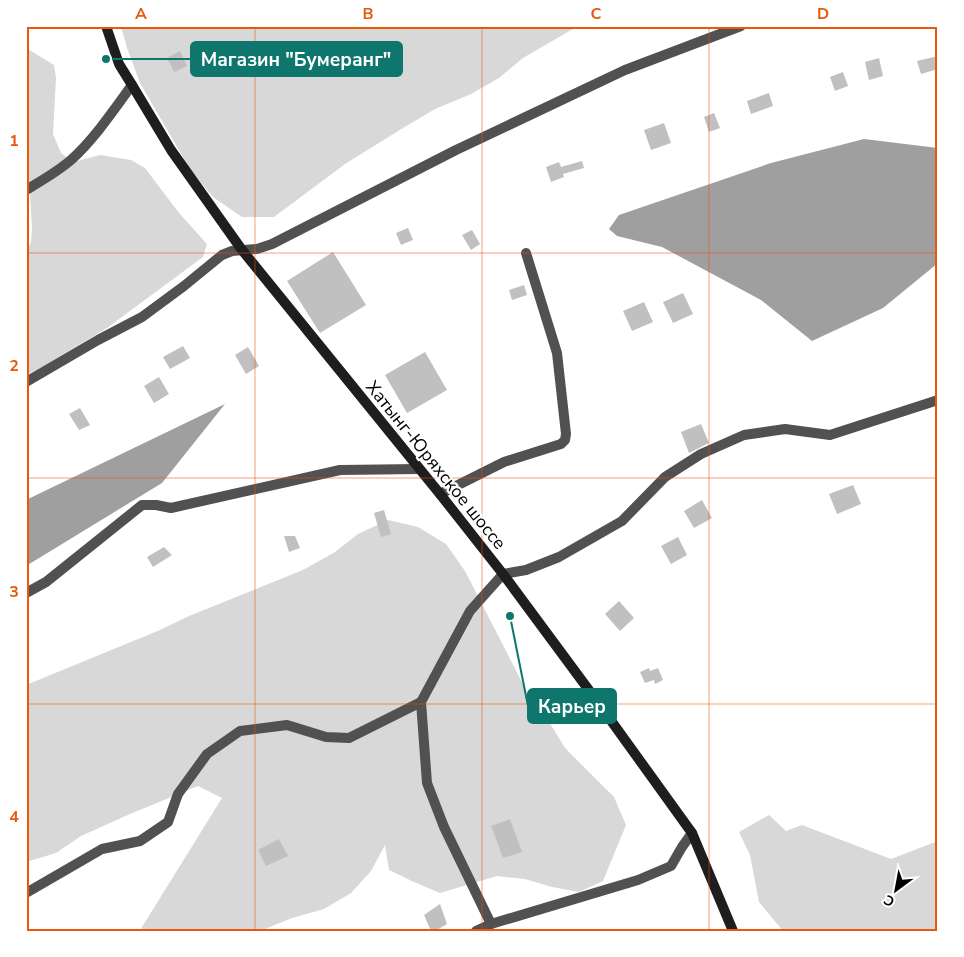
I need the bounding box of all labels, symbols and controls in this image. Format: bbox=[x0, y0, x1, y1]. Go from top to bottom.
text: A bbox=[135, 3, 147, 25]
text: B bbox=[362, 3, 374, 25]
text: C bbox=[591, 3, 602, 25]
text: D bbox=[817, 3, 829, 25]
callout: Магазин "Бумеранг" bbox=[191, 42, 402, 76]
text: Магазин "Бумеранг" bbox=[201, 47, 391, 73]
text: 1 bbox=[9, 130, 19, 152]
text: 2 bbox=[9, 355, 19, 377]
street label: Хатынг-Юряхское шоссе bbox=[360, 376, 512, 554]
text: 3 bbox=[9, 581, 19, 603]
callout: Карьер bbox=[528, 689, 616, 723]
text: Карьер bbox=[538, 694, 606, 720]
text: 4 bbox=[9, 806, 19, 828]
north arrow bbox=[872, 864, 922, 914]
text: С bbox=[880, 890, 898, 911]

